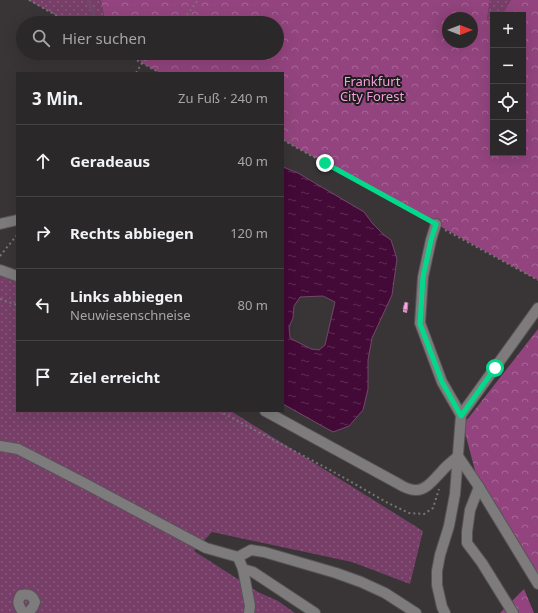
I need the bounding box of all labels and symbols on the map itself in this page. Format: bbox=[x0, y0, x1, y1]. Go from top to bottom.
north arrow bbox=[442, 12, 478, 48]
park label: Frankfurt City Forest bbox=[340, 72, 404, 105]
route end bbox=[316, 154, 334, 172]
route start bbox=[486, 359, 504, 377]

